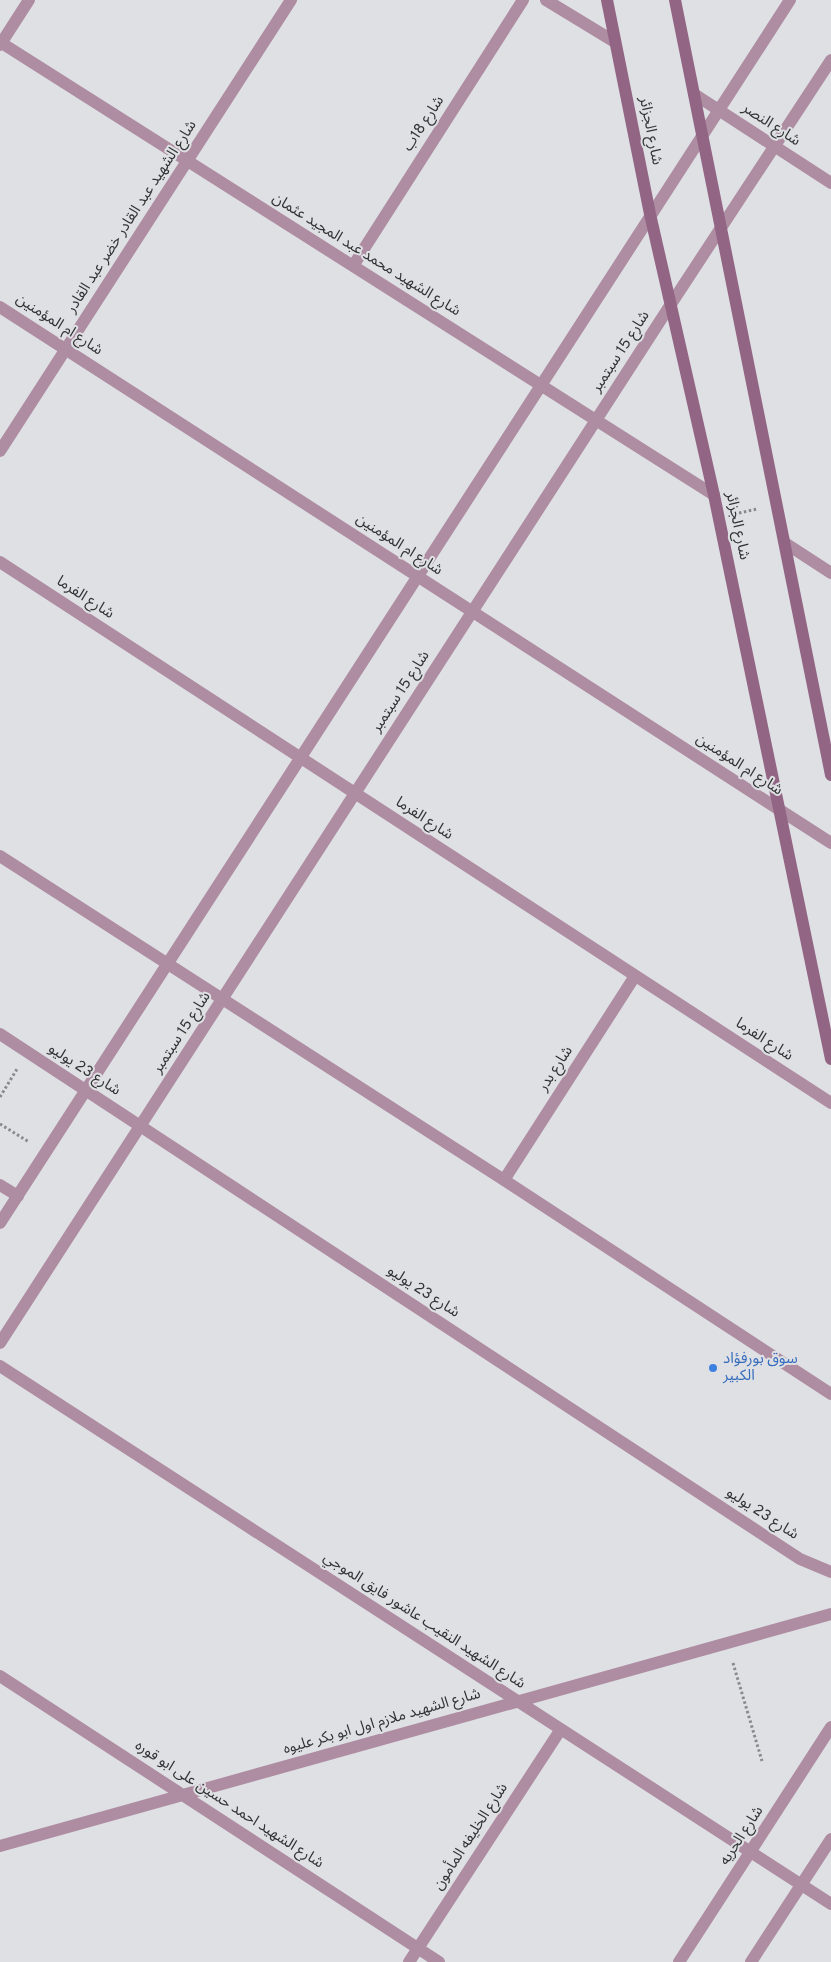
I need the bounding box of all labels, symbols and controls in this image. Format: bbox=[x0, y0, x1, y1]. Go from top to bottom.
street label: شارع 18ب bbox=[399, 92, 450, 156]
street label: شارع الجزائر bbox=[633, 94, 666, 167]
street label: شارع النصر bbox=[737, 99, 804, 152]
street label: شارع الشهيد عبد القادر خضر عبد القادر bbox=[62, 117, 202, 318]
street label: شارع الشهيد محمد عبد المجيد عثمان bbox=[268, 189, 464, 322]
street label: شارع ام المؤمنين bbox=[11, 290, 106, 361]
street label: شارع 15 سبتمبر bbox=[587, 307, 655, 398]
street label: شارع الجزائر bbox=[719, 489, 754, 562]
street label: شارع ام المؤمنين bbox=[351, 510, 446, 581]
street label: شارع الفرما bbox=[52, 572, 118, 625]
street label: شارع 15 سبتمبر bbox=[367, 647, 435, 738]
street label: شارع ام المؤمنين bbox=[691, 730, 786, 801]
street label: شارع الفرما bbox=[391, 793, 457, 846]
street label: شارع 15 سبتمبر bbox=[148, 988, 216, 1079]
street label: شارع الفرما bbox=[731, 1014, 797, 1067]
street label: شارع 23 يوليو bbox=[44, 1040, 124, 1101]
street label: شارع بدر bbox=[534, 1043, 579, 1097]
street label: شارع 23 يوليو bbox=[383, 1262, 463, 1323]
place label: سوق بورفؤاد الكبير bbox=[722, 1350, 798, 1386]
marker: سوق بورفؤاد الكبير bbox=[707, 1362, 719, 1374]
street label: شارع 23 يوليو bbox=[722, 1484, 802, 1545]
street label: شارع الشهيد النقيب عاشور فايق الموجي bbox=[319, 1548, 529, 1695]
street label: شارع الشهيد ملازم اول ابو بكر عليوه bbox=[281, 1685, 483, 1760]
street label: شارع الشهيد احمد حسين على ابو قوره bbox=[130, 1737, 327, 1874]
street label: شارع الخليفه المأمون bbox=[429, 1779, 514, 1895]
street label: شارع الحريه bbox=[716, 1803, 769, 1870]

